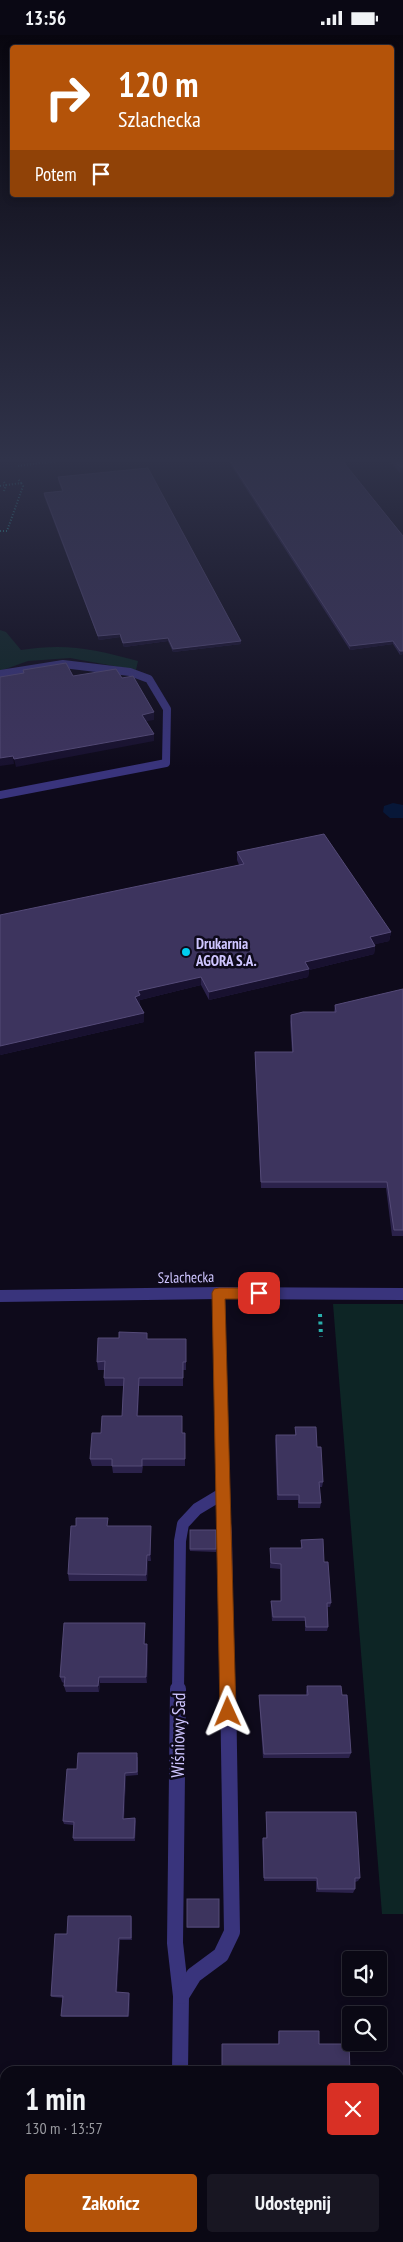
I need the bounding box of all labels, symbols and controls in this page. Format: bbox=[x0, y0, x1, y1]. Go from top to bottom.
text: 13:56 bbox=[25, 6, 66, 30]
text: 120 m bbox=[118, 61, 199, 107]
icon: right bbox=[35, 65, 100, 130]
text: Szlachecka bbox=[118, 105, 201, 133]
icon: arrive bbox=[87, 160, 115, 188]
text: Potem bbox=[35, 162, 77, 186]
place label: Drukarnia AGORA S.A. bbox=[195, 934, 257, 970]
marker: Drukarnia AGORA S.A. bbox=[180, 946, 192, 958]
street label: Szlachecka bbox=[158, 1267, 214, 1287]
pin bbox=[238, 1272, 280, 1314]
icon: arrive bbox=[245, 1279, 273, 1307]
position arrow bbox=[201, 1685, 253, 1737]
street label: Wiśniowy Sad bbox=[166, 1692, 190, 1778]
map controls bbox=[342, 1951, 387, 2051]
button: sound bbox=[342, 1951, 387, 1996]
button: search bbox=[342, 2006, 387, 2051]
text: 1 min bbox=[25, 2079, 86, 2118]
button: close bbox=[327, 2083, 379, 2135]
text: 130 m · 13:57 bbox=[25, 2118, 103, 2138]
button: Zakończ bbox=[25, 2174, 197, 2232]
button: Udostępnij bbox=[207, 2174, 379, 2232]

